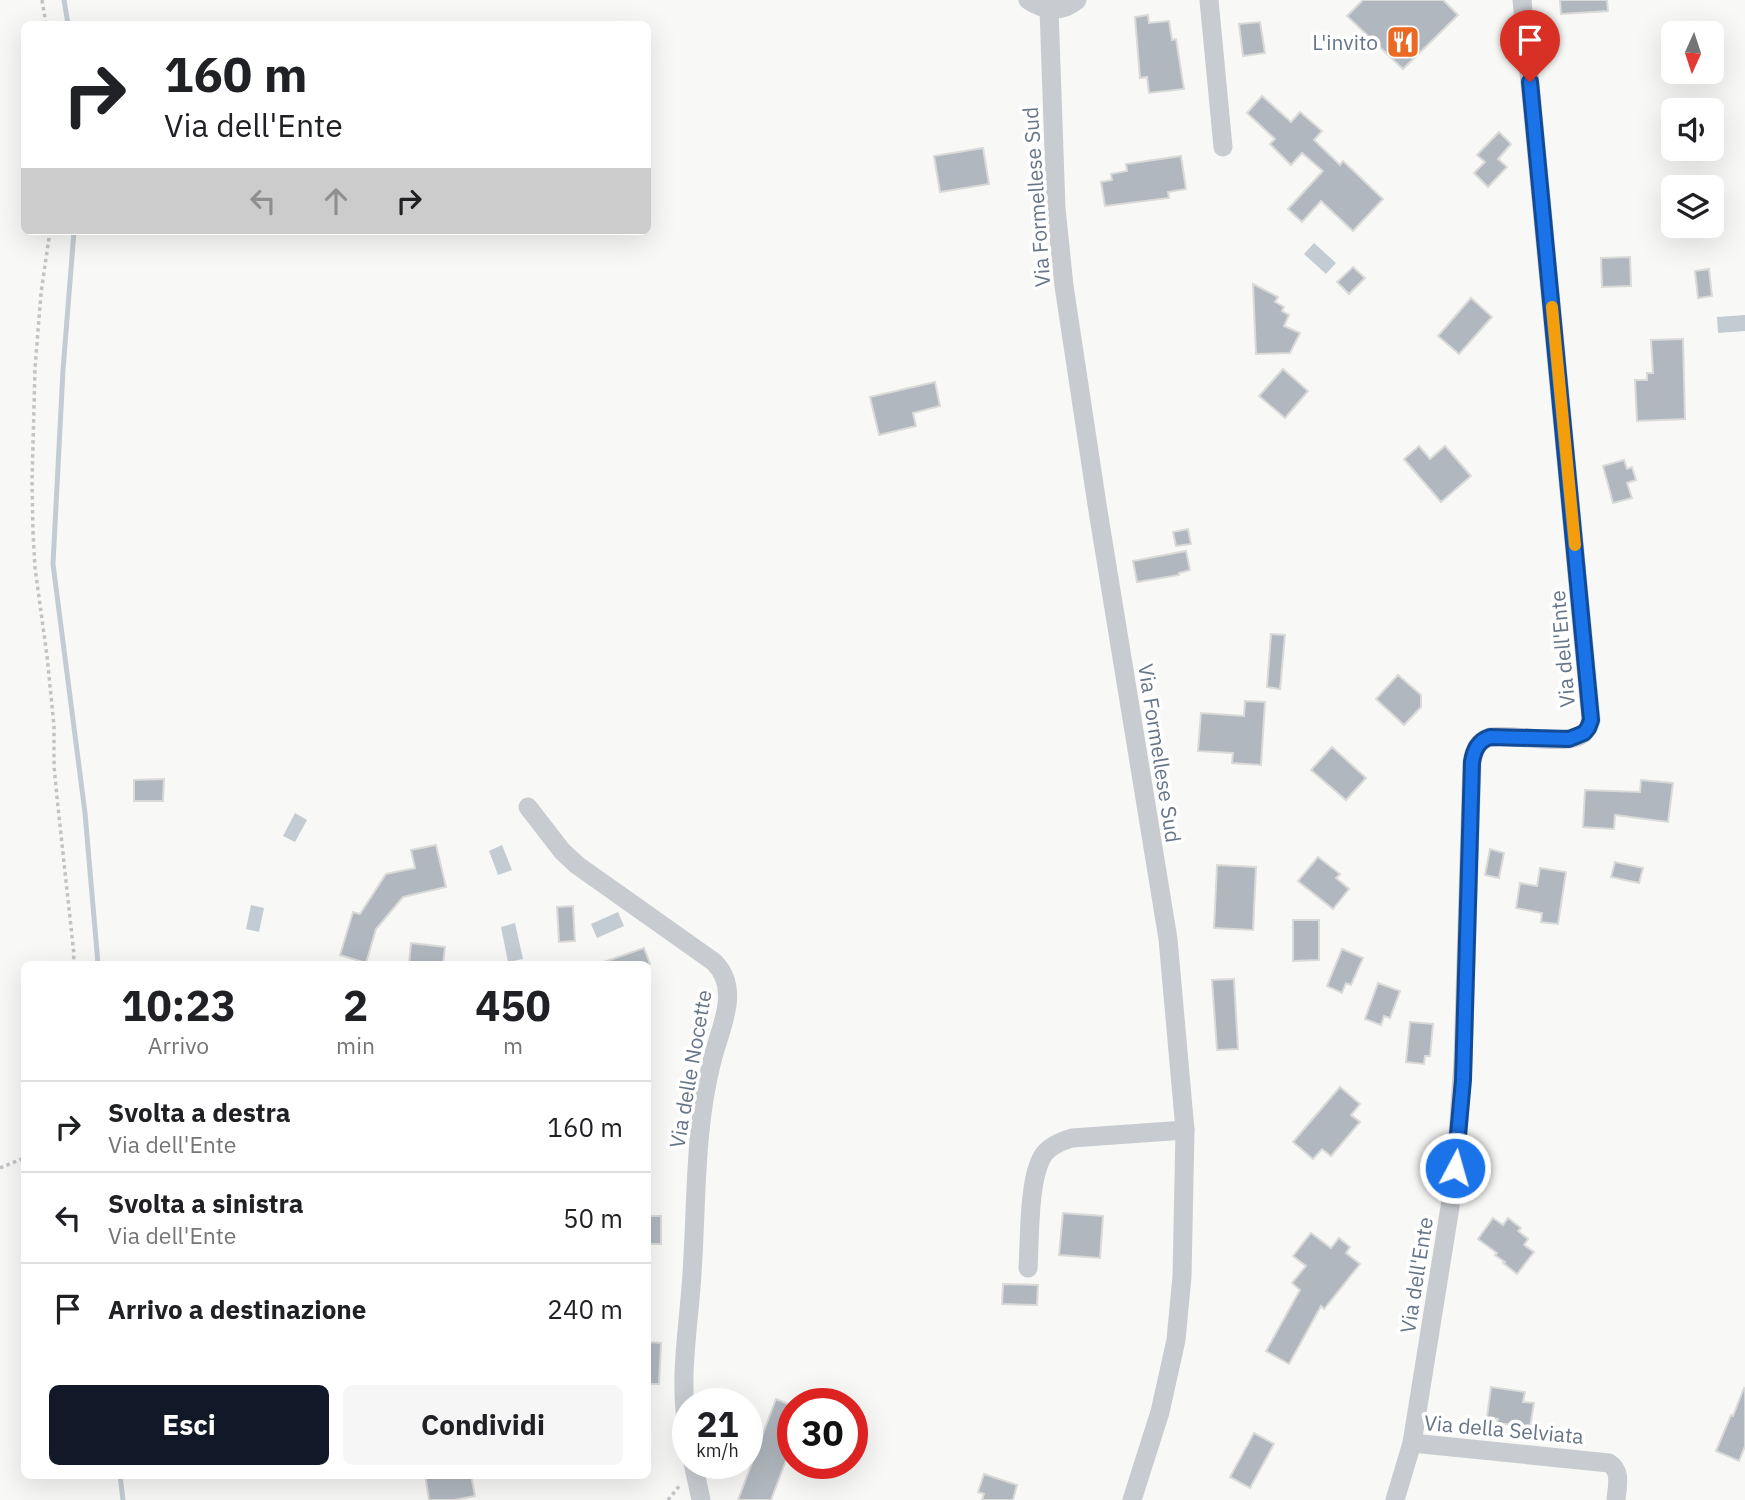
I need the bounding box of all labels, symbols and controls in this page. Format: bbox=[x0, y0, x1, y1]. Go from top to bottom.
pin bbox=[1500, 10, 1560, 82]
icon: arrive bbox=[1511, 21, 1549, 59]
north arrow bbox=[1661, 21, 1724, 84]
map controls bbox=[1661, 21, 1724, 238]
restaurant icon: L'invito bbox=[1384, 23, 1422, 61]
place label: L'invito bbox=[1312, 28, 1378, 56]
text: 160 m bbox=[164, 42, 308, 105]
icon: right bbox=[49, 49, 140, 140]
button: sound bbox=[1661, 98, 1724, 161]
text: Via dell'Ente bbox=[164, 104, 343, 146]
street label: Via Formellese Sud bbox=[1016, 106, 1056, 288]
button: layers bbox=[1661, 175, 1724, 238]
icon: left bbox=[244, 182, 282, 220]
icon: ahead bbox=[317, 182, 355, 220]
icon: right bbox=[390, 182, 428, 220]
street label: Via dell'Ente bbox=[1543, 589, 1581, 709]
street label: Via Formellese Sud bbox=[1132, 662, 1188, 844]
text: 10:23 bbox=[121, 978, 236, 1033]
text: 2 bbox=[343, 978, 368, 1033]
text: 450 bbox=[475, 978, 551, 1033]
street label: Via delle Nocette bbox=[662, 988, 718, 1150]
text: Arrivo bbox=[148, 1030, 209, 1060]
text: min bbox=[336, 1030, 375, 1060]
text: m bbox=[503, 1030, 523, 1060]
text: Svolta a destra bbox=[108, 1095, 290, 1129]
icon: right bbox=[49, 1108, 87, 1146]
text: 160 m bbox=[547, 1110, 623, 1144]
text: Via dell'Ente bbox=[108, 1129, 236, 1159]
position arrow bbox=[1418, 1131, 1492, 1205]
text: Svolta a sinistra bbox=[108, 1186, 304, 1220]
icon: left bbox=[49, 1199, 87, 1237]
text: 50 m bbox=[563, 1201, 623, 1235]
street label: Via dell'Ente bbox=[1393, 1215, 1439, 1335]
text: Via dell'Ente bbox=[108, 1220, 236, 1250]
icon: arrive bbox=[49, 1290, 87, 1328]
text: Arrivo a destinazione bbox=[108, 1292, 366, 1326]
text: 240 m bbox=[547, 1292, 623, 1326]
button: Esci bbox=[49, 1385, 329, 1465]
button: Condividi bbox=[343, 1385, 623, 1465]
speed limit sign: 30 bbox=[777, 1388, 868, 1479]
text: 21 bbox=[696, 1401, 739, 1447]
street label: Via della Selviata bbox=[1423, 1408, 1585, 1450]
text: km/h bbox=[696, 1439, 739, 1462]

